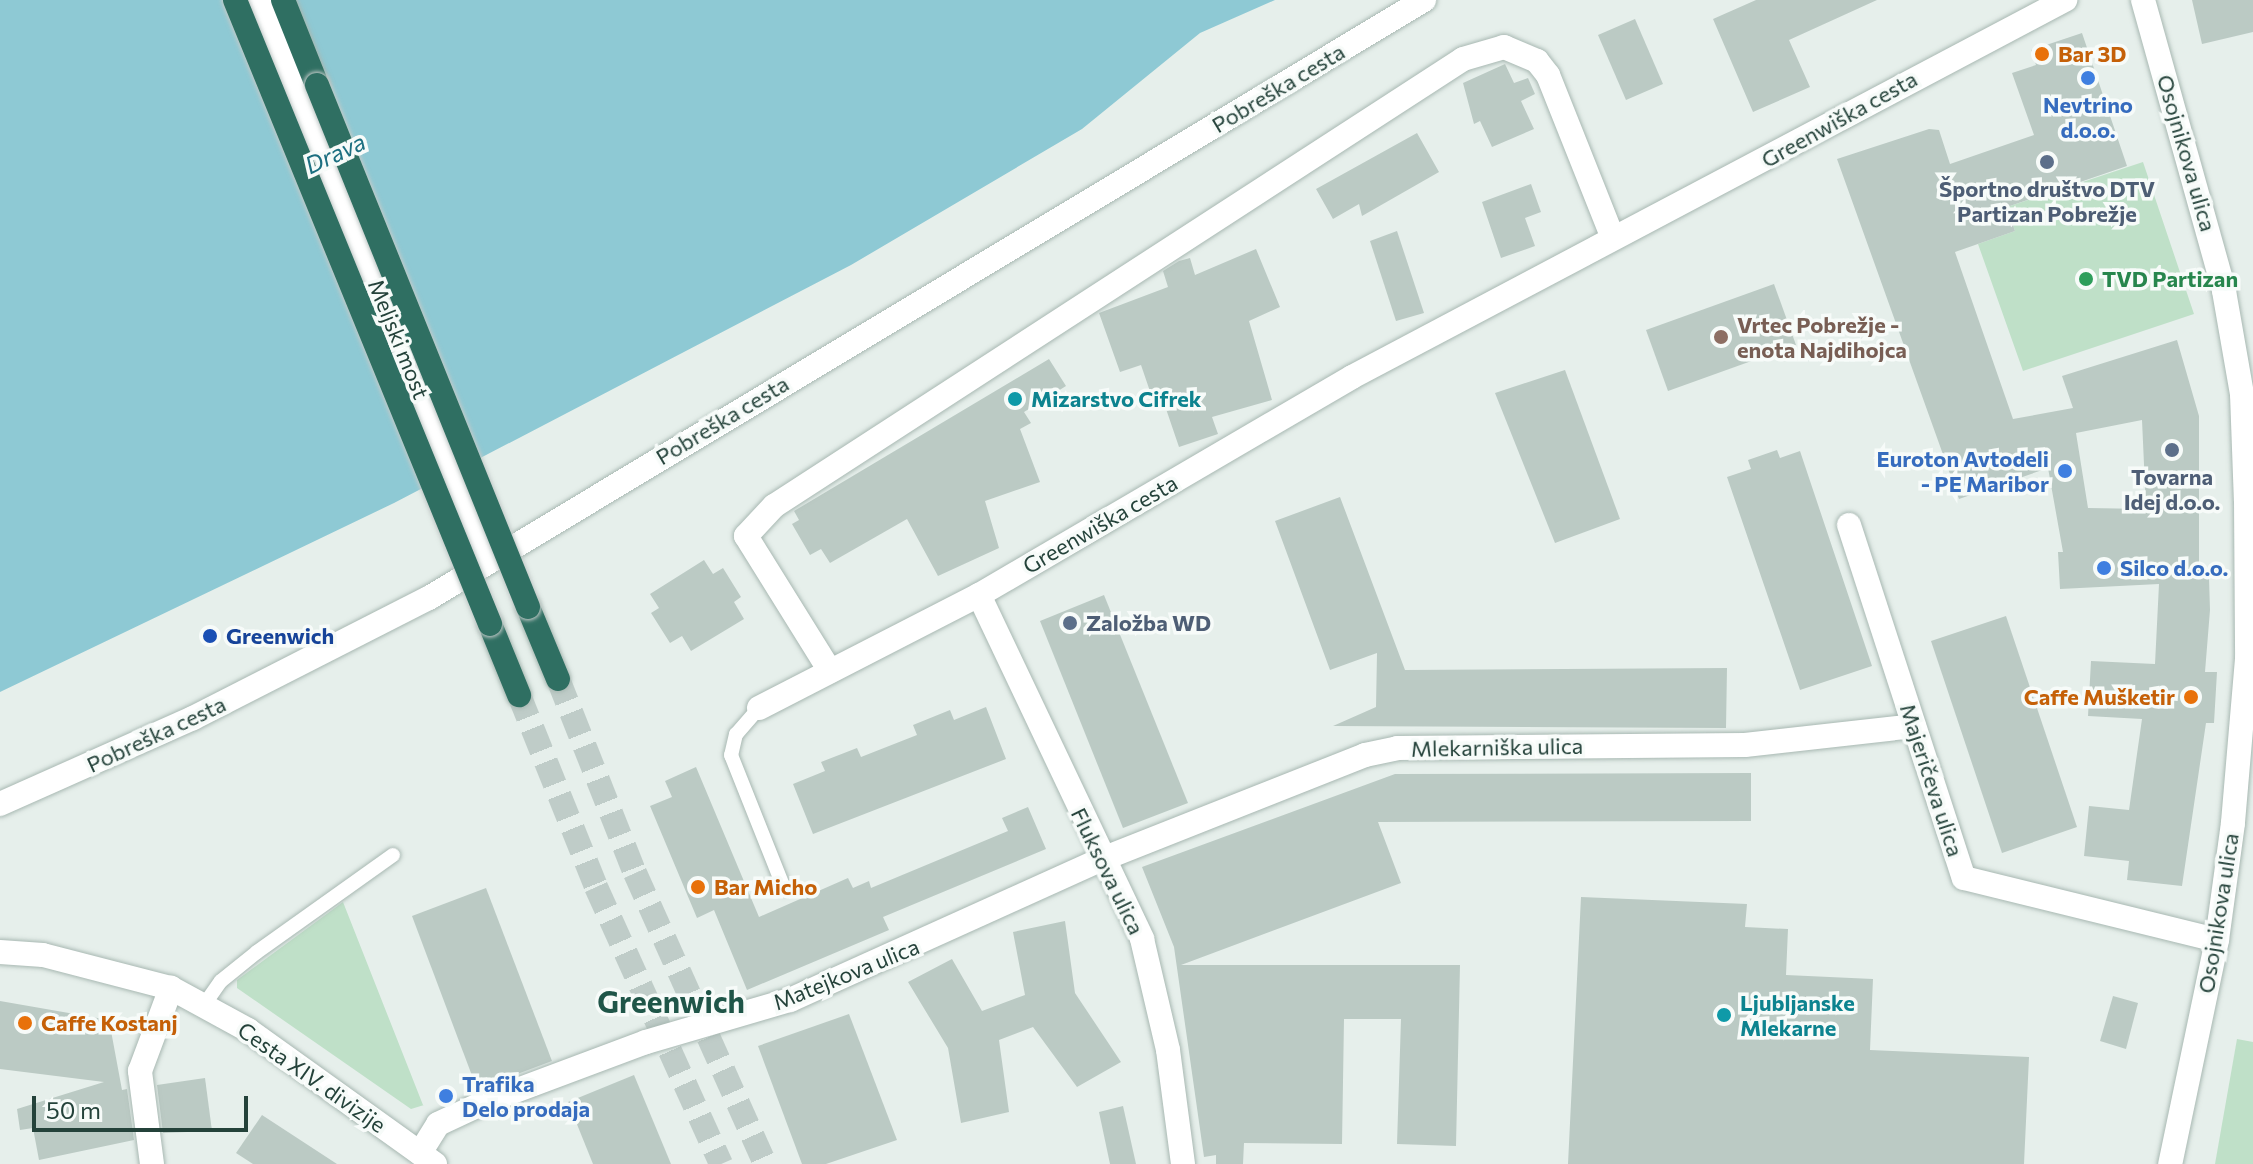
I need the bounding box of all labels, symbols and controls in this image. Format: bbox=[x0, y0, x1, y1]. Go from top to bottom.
street label: Pobreška cesta bbox=[1207, 38, 1349, 138]
place label: Bar 3D bbox=[2058, 41, 2126, 67]
marker: Bar 3D bbox=[2033, 45, 2051, 63]
street label: Greenwiška cesta bbox=[1757, 65, 1921, 173]
marker: Nevtrino d.o.o. bbox=[2079, 69, 2097, 87]
street label: Osojnikova ulica bbox=[2152, 72, 2222, 234]
place label: Nevtrino d.o.o. bbox=[2043, 91, 2133, 142]
water label: Drava bbox=[300, 126, 370, 180]
marker: Športno društvo DTV Partizan Pobrežje bbox=[2038, 153, 2056, 171]
place label: Športno društvo DTV Partizan Pobrežje bbox=[1939, 175, 2155, 226]
place label: TVD Partizan bbox=[2102, 266, 2238, 292]
marker: TVD Partizan bbox=[2077, 270, 2095, 288]
street label: Meljski most bbox=[363, 275, 435, 403]
place label: Vrtec Pobrežje - enota Najdihojca bbox=[1737, 311, 1907, 362]
marker: Vrtec Pobrežje - enota Najdihojca bbox=[1712, 328, 1730, 346]
street label: Pobreška cesta bbox=[651, 370, 793, 470]
place label: Mizarstvo Cifrek bbox=[1031, 386, 1201, 412]
marker: Mizarstvo Cifrek bbox=[1006, 390, 1024, 408]
marker: Tovarna Idej d.o.o. bbox=[2163, 441, 2181, 459]
place label: Euroton Avtodeli - PE Maribor bbox=[1877, 445, 2049, 496]
marker: Euroton Avtodeli - PE Maribor bbox=[2056, 462, 2074, 480]
place label: Tovarna Idej d.o.o. bbox=[2124, 463, 2220, 514]
street label: Greenwiška cesta bbox=[1018, 469, 1182, 579]
place label: Silco d.o.o. bbox=[2120, 555, 2228, 581]
marker: Silco d.o.o. bbox=[2095, 559, 2113, 577]
place label: Založba WD bbox=[1086, 610, 1211, 636]
marker: Založba WD bbox=[1061, 614, 1079, 632]
place label: Greenwich bbox=[226, 623, 334, 649]
marker: Greenwich bbox=[201, 627, 219, 645]
place label: Caffe Mušketir bbox=[2024, 684, 2175, 710]
marker: Caffe Mušketir bbox=[2182, 688, 2200, 706]
street label: Pobreška cesta bbox=[82, 690, 230, 778]
street label: Majeričeva ulica bbox=[1895, 700, 1969, 860]
street label: Mlekarniška ulica bbox=[1411, 732, 1583, 762]
street label: Fluksova ulica bbox=[1066, 803, 1150, 939]
street label: Osojnikova ulica bbox=[2192, 831, 2244, 995]
place label: Bar Micho bbox=[714, 874, 817, 900]
marker: Bar Micho bbox=[689, 878, 707, 896]
street label: Matejkova ulica bbox=[769, 933, 923, 1015]
district label: Greenwich bbox=[597, 983, 745, 1019]
place label: Ljubljanske Mlekarne bbox=[1740, 989, 1855, 1040]
marker: Ljubljanske Mlekarne bbox=[1715, 1006, 1733, 1024]
place label: Caffe Kostanj bbox=[41, 1010, 178, 1036]
marker: Caffe Kostanj bbox=[16, 1014, 34, 1032]
street label: Cesta XIV. divizije bbox=[233, 1016, 391, 1138]
place label: Trafika Delo prodaja bbox=[462, 1070, 590, 1122]
scale bar bbox=[36, 1080, 252, 1130]
marker: Trafika Delo prodaja bbox=[437, 1087, 455, 1105]
text: 50 m bbox=[46, 1095, 101, 1124]

